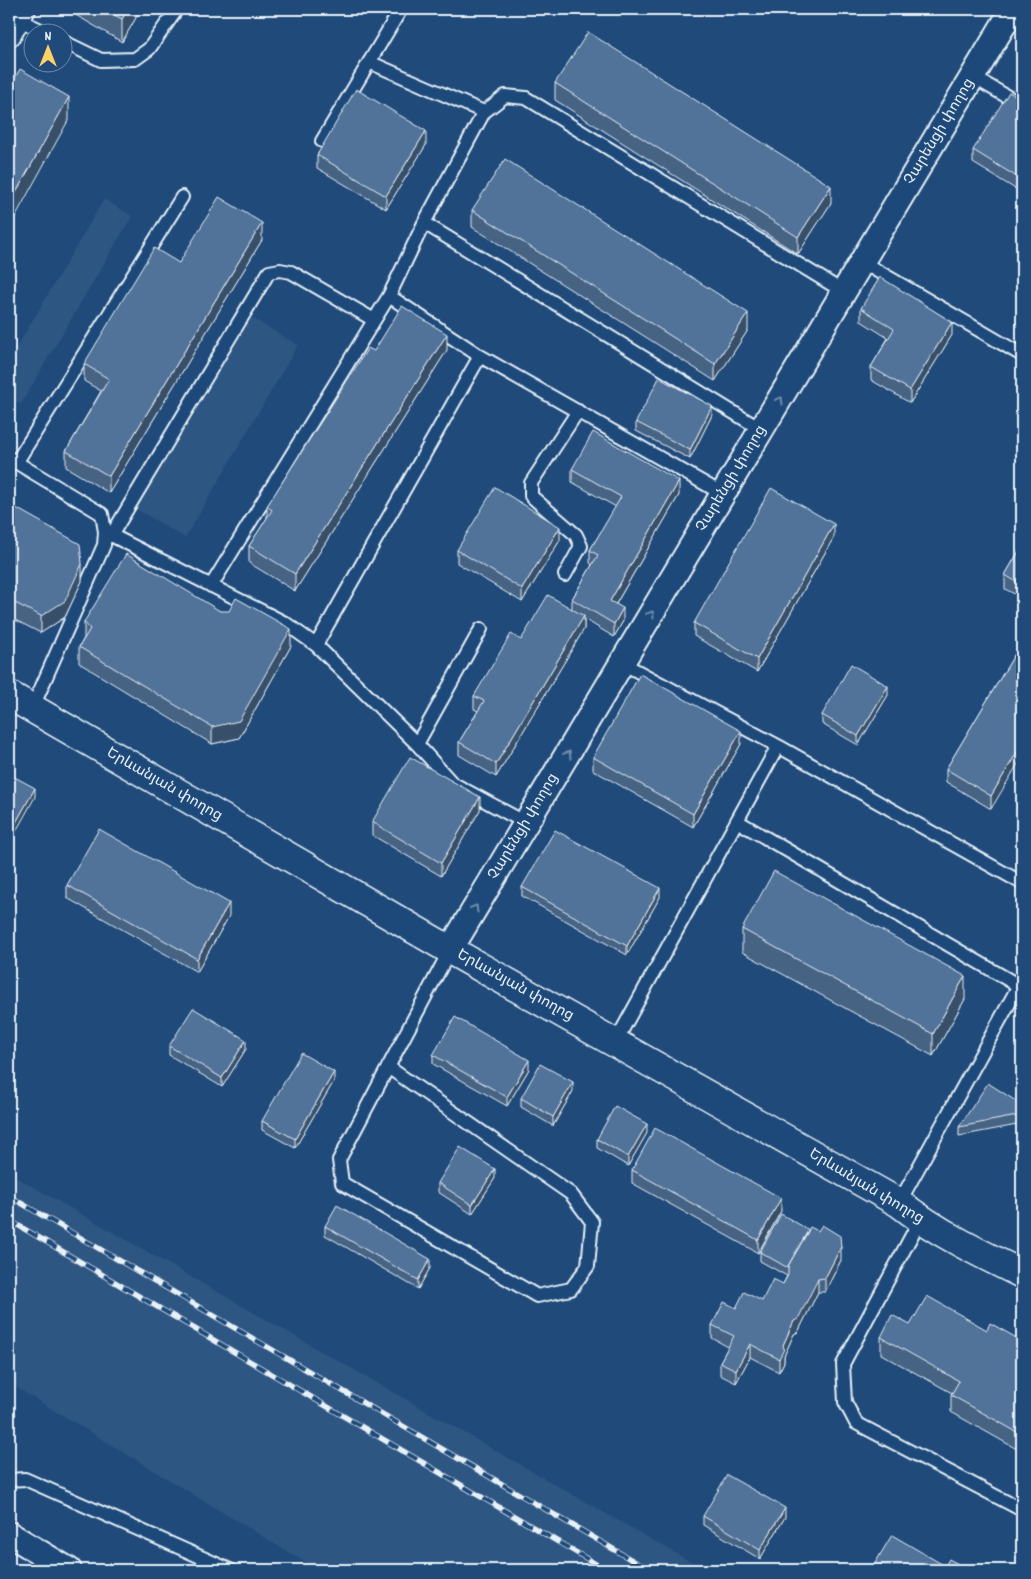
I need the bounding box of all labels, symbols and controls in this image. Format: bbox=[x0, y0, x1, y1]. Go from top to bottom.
north arrow bbox=[22, 22, 72, 72]
text: N bbox=[45, 27, 52, 47]
street label: Չարենցի փողոց bbox=[899, 74, 981, 190]
one-way arrow bbox=[773, 396, 783, 405]
street label: Չարենցի փողոց bbox=[691, 421, 773, 537]
one-way arrow bbox=[645, 611, 655, 620]
street label: Երևանյան փողոց bbox=[102, 743, 226, 827]
one-way arrow bbox=[561, 750, 571, 759]
street label: Չարենցի փողոց bbox=[483, 769, 565, 885]
one-way arrow bbox=[469, 905, 479, 914]
street label: Երևանյան փողոց bbox=[452, 945, 578, 1027]
street label: Երևանյան փողոց bbox=[804, 1144, 928, 1230]

